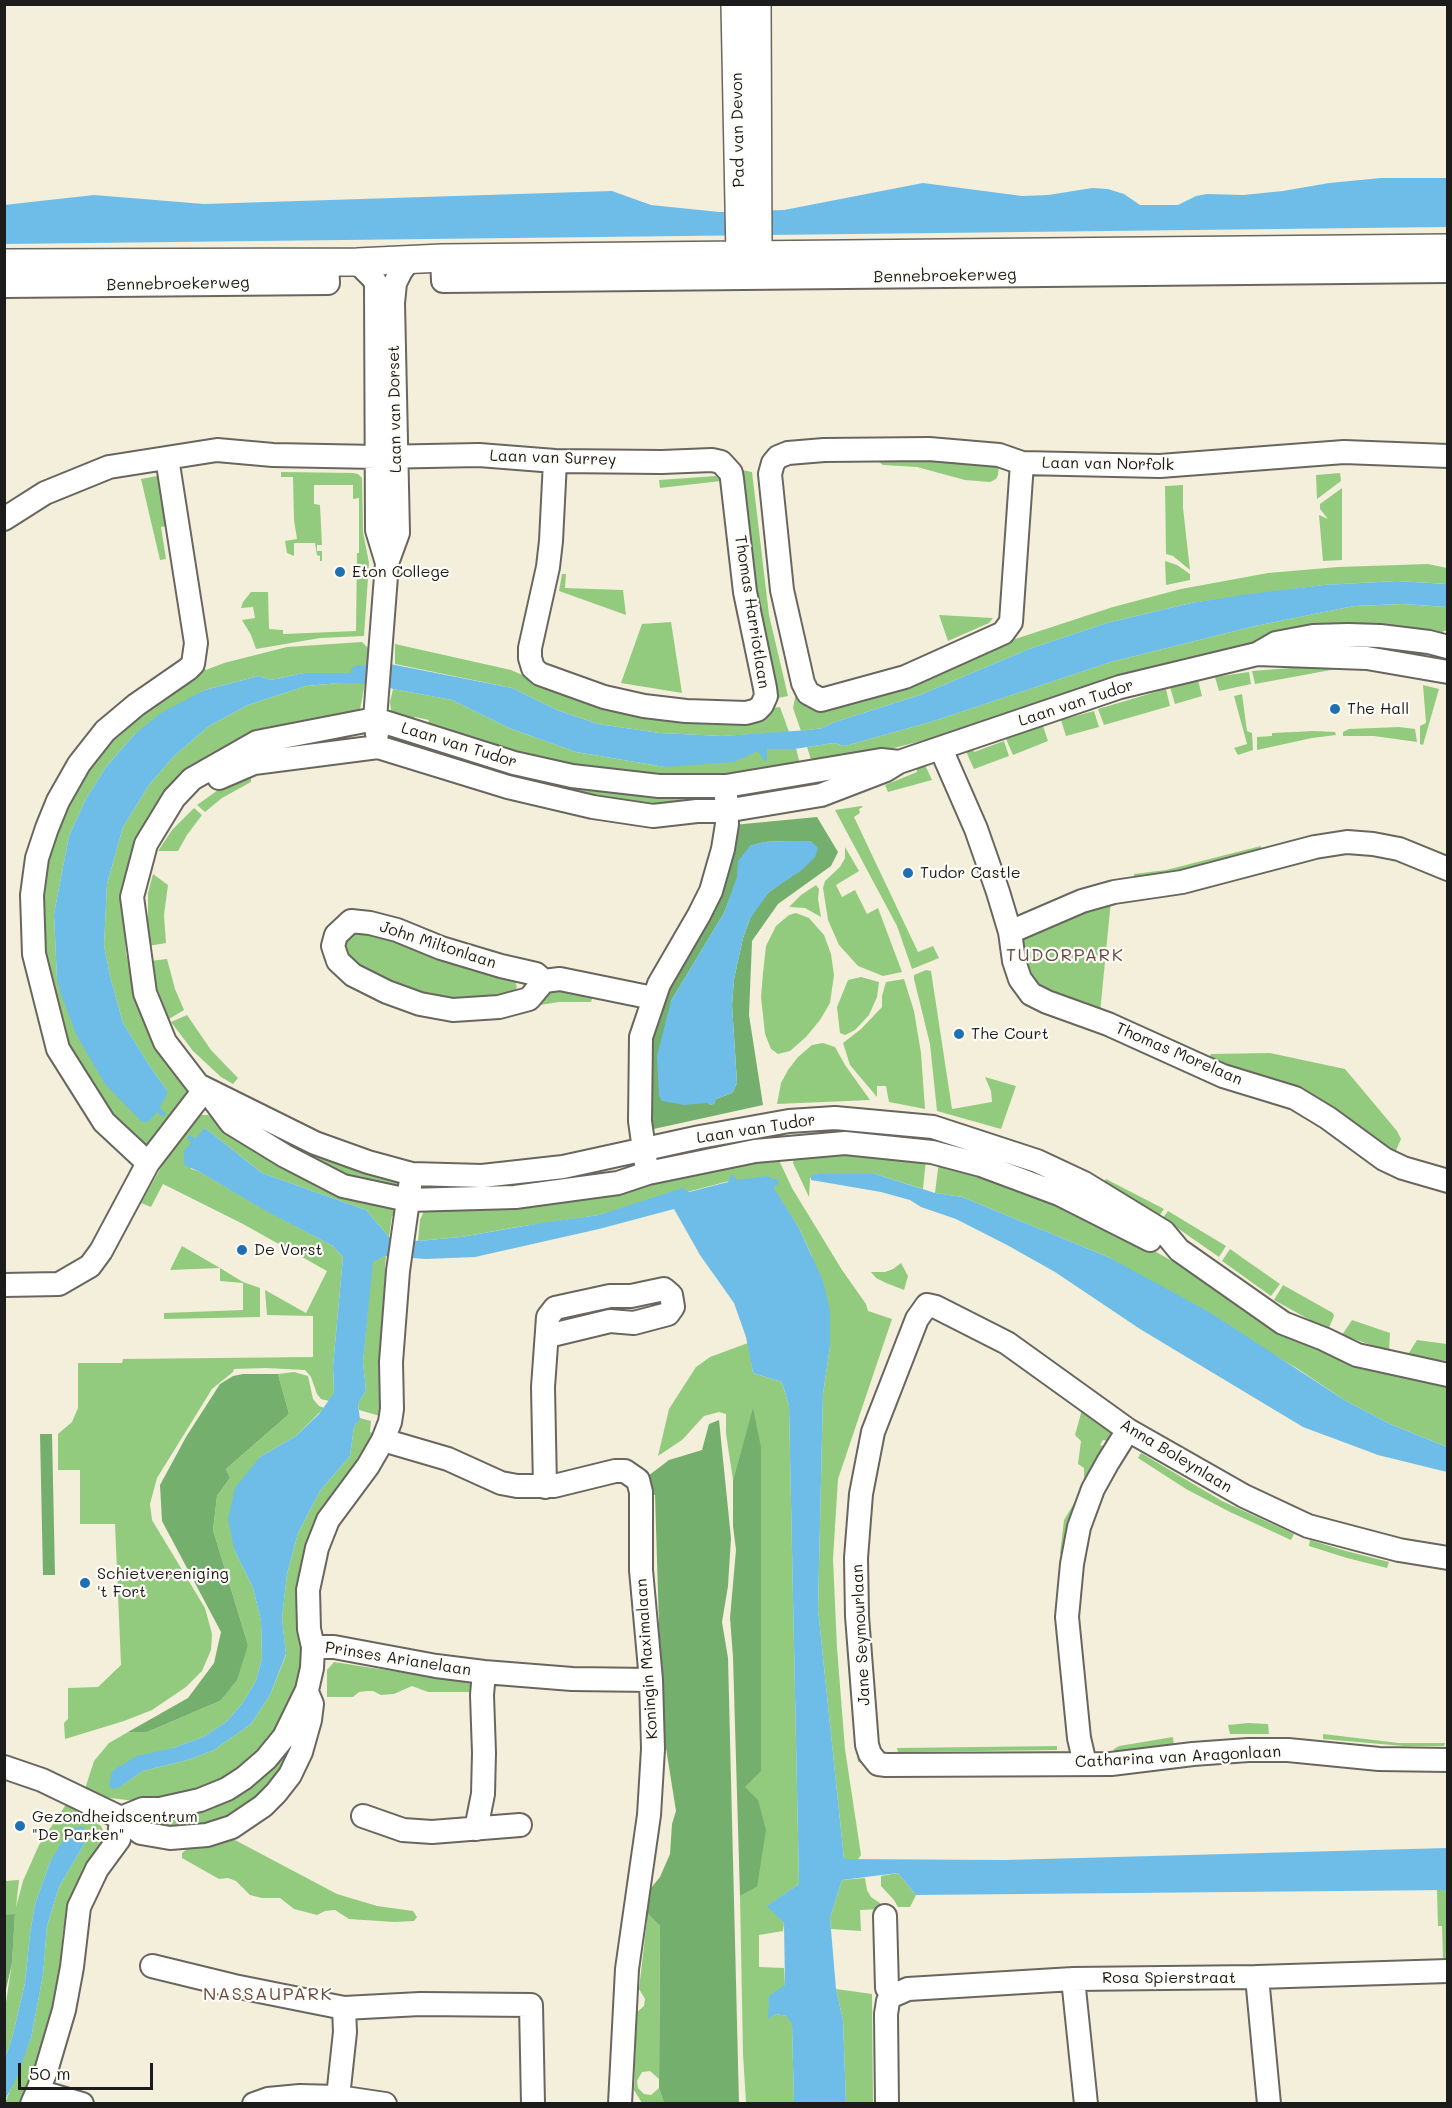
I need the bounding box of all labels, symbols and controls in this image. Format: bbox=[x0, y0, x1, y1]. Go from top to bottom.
street label: Pad van Devon bbox=[727, 72, 749, 188]
street label: Bennebroekerweg bbox=[873, 265, 1017, 287]
street label: Bennebroekerweg bbox=[106, 273, 250, 295]
street label: Laan van Dorset bbox=[384, 345, 406, 473]
street label: Laan van Surrey bbox=[489, 446, 617, 470]
street label: Laan van Norfolk bbox=[1042, 453, 1174, 475]
street label: Thomas Harriotlaan bbox=[730, 534, 774, 690]
place label: Eton College bbox=[352, 562, 450, 582]
marker: Eton College bbox=[333, 565, 347, 579]
street label: Laan van Tudor bbox=[1016, 675, 1136, 731]
place label: The Hall bbox=[1347, 699, 1409, 719]
marker: The Hall bbox=[1328, 702, 1342, 716]
street label: Laan van Tudor bbox=[399, 718, 519, 772]
place label: Tudor Castle bbox=[920, 863, 1021, 883]
marker: Tudor Castle bbox=[901, 866, 915, 880]
street label: John Miltonlaan bbox=[377, 917, 499, 973]
district label: TUDORPARK bbox=[1006, 944, 1124, 966]
street label: Thomas Morelaan bbox=[1113, 1019, 1245, 1089]
place label: The Court bbox=[971, 1024, 1049, 1044]
marker: The Court bbox=[952, 1027, 966, 1041]
street label: Laan van Tudor bbox=[695, 1110, 817, 1148]
place label: De Vorst bbox=[254, 1240, 323, 1260]
marker: De Vorst bbox=[235, 1243, 249, 1257]
street label: Anna Boleynlaan bbox=[1117, 1415, 1235, 1497]
place label: Schietvereniging 't Fort bbox=[97, 1564, 229, 1602]
street label: Jane Seymourlaan bbox=[848, 1564, 874, 1706]
marker: Schietvereniging 't Fort bbox=[78, 1576, 92, 1590]
street label: Koningin Maximalaan bbox=[632, 1578, 662, 1740]
street label: Prinses Arianelaan bbox=[324, 1638, 472, 1680]
street label: Catharina van Aragonlaan bbox=[1075, 1742, 1281, 1772]
place label: Gezondheidscentrum "De Parken" bbox=[32, 1807, 198, 1845]
marker: Gezondheidscentrum "De Parken" bbox=[13, 1819, 27, 1833]
street label: Rosa Spierstraat bbox=[1102, 1968, 1236, 1988]
district label: NASSAUPARK bbox=[203, 1983, 333, 2005]
scale bar bbox=[21, 2051, 156, 2089]
text: 50 m bbox=[29, 2061, 71, 2085]

